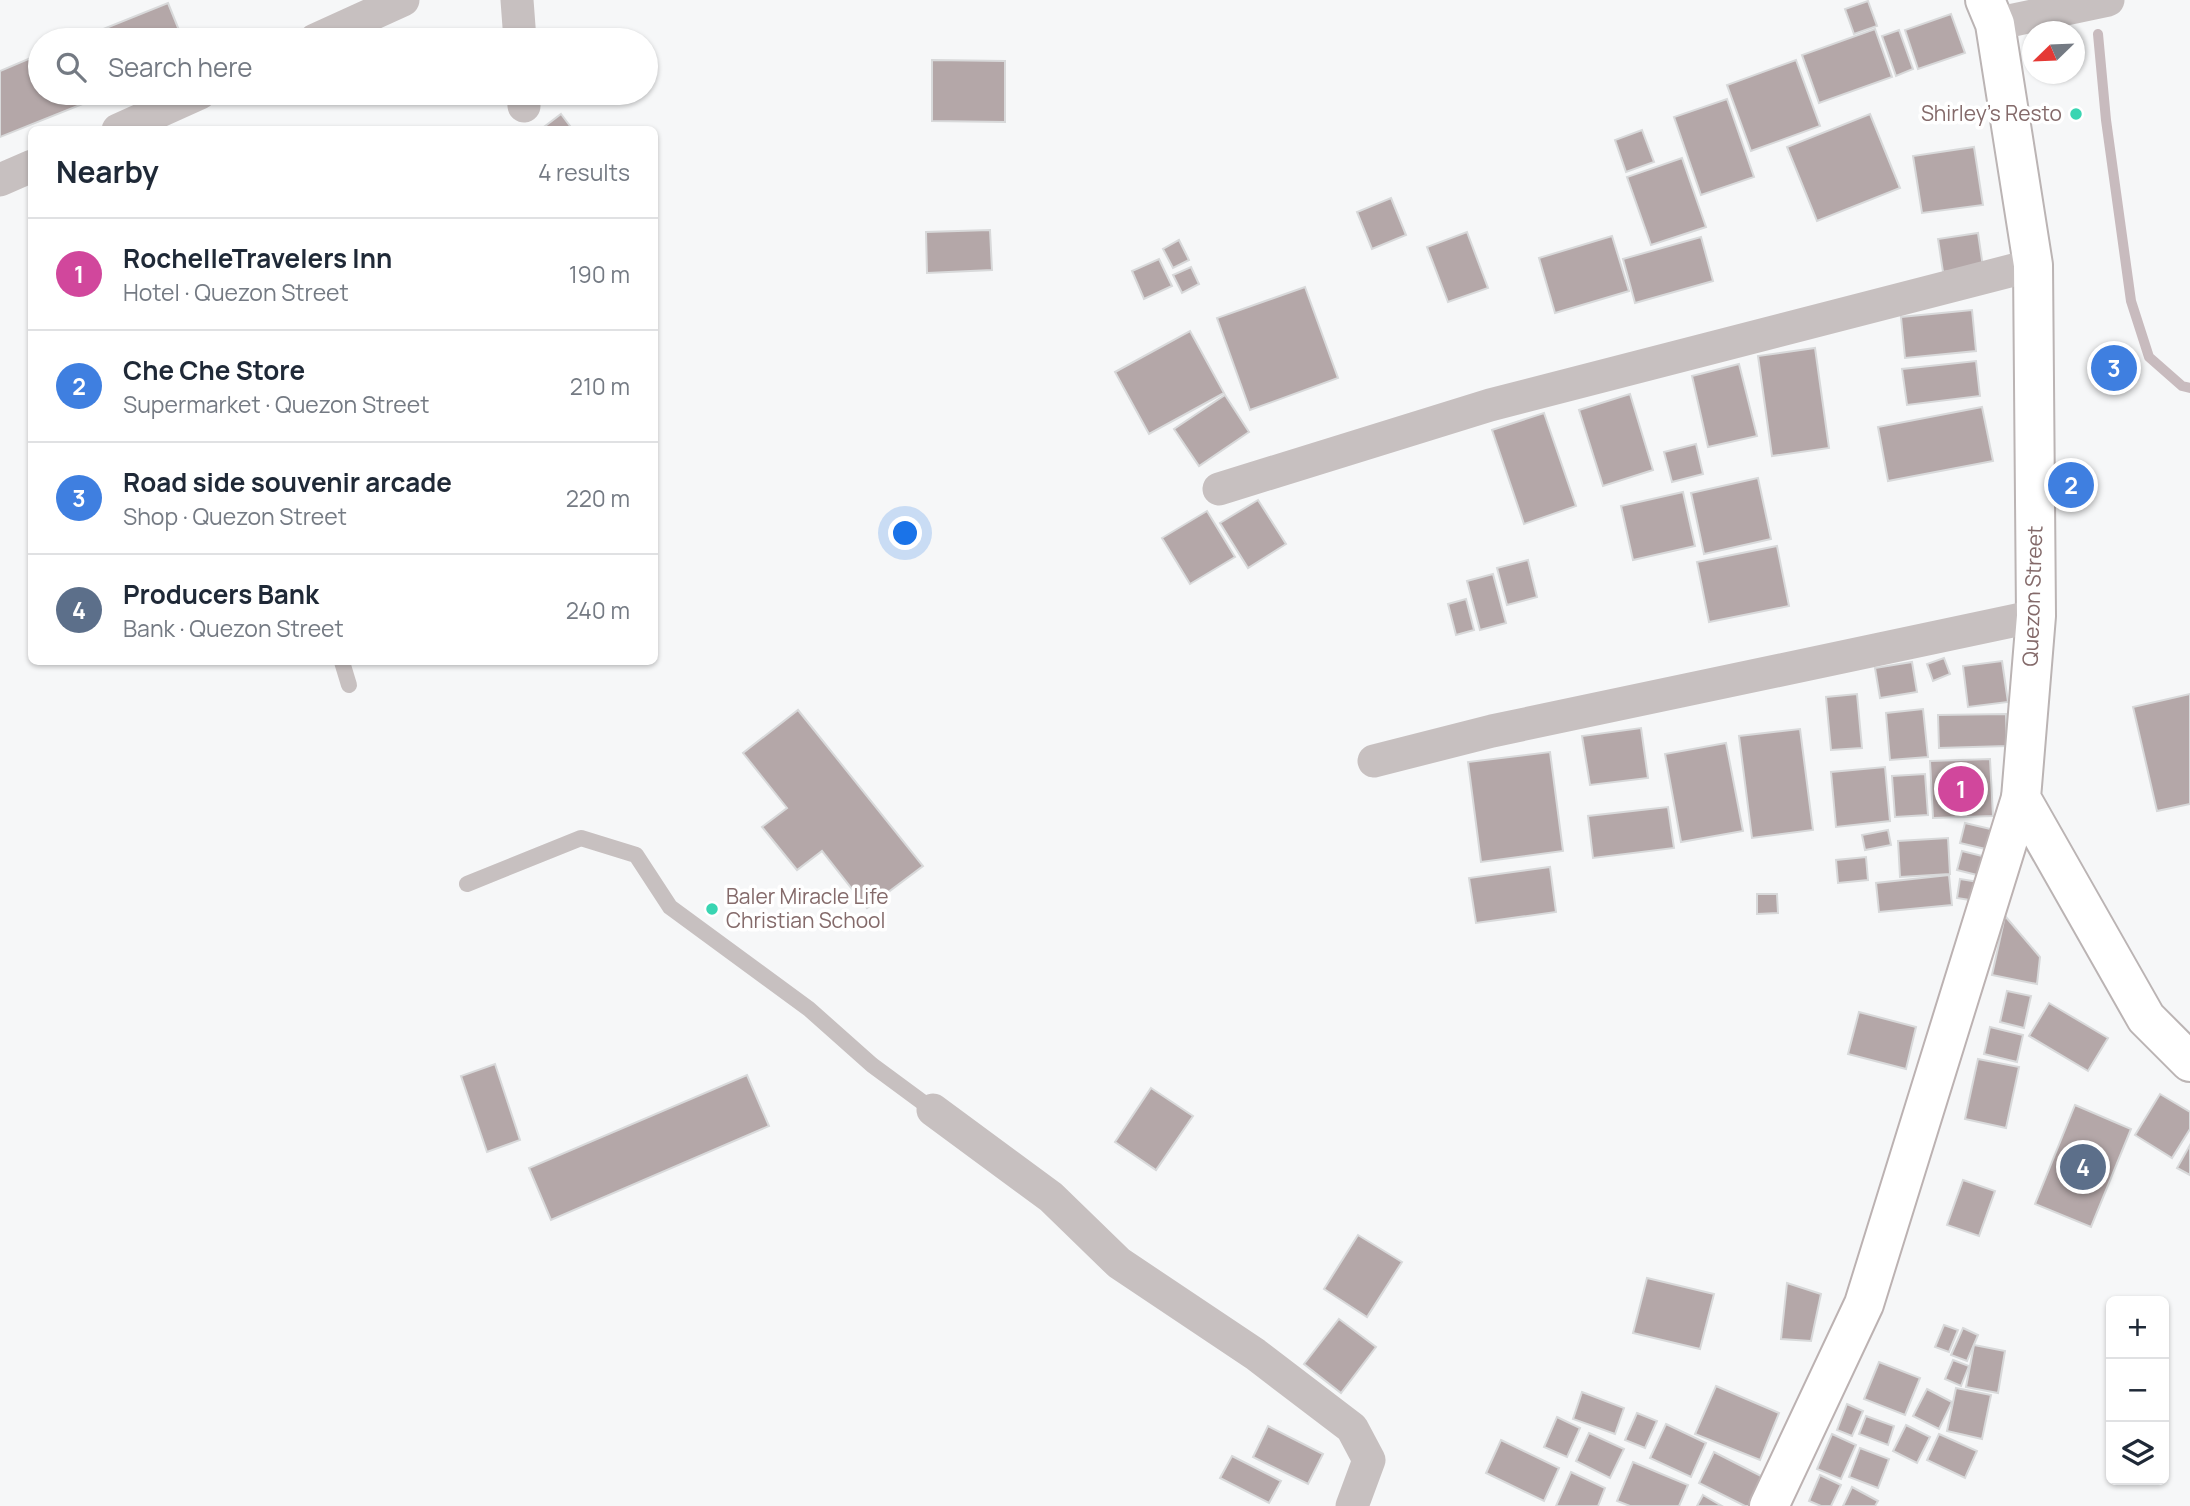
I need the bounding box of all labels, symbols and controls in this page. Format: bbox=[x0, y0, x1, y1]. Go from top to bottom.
north arrow bbox=[2022, 21, 2085, 84]
search box bbox=[28, 28, 658, 105]
icon: search bbox=[52, 48, 90, 86]
text: Search here bbox=[108, 49, 253, 85]
place label: Shirley's Resto bbox=[1921, 99, 2062, 127]
marker: Shirley's Resto bbox=[2068, 106, 2084, 122]
text: Nearby bbox=[56, 151, 159, 192]
text: 4 results bbox=[538, 156, 630, 188]
text: RochelleTravelers Inn bbox=[123, 240, 392, 276]
text: 1 bbox=[74, 258, 84, 290]
text: 190 m bbox=[569, 258, 630, 290]
text: Hotel · Quezon Street bbox=[123, 276, 349, 308]
pin: 3 bbox=[2091, 342, 2137, 394]
text: Che Che Store bbox=[123, 352, 305, 388]
text: 2 bbox=[72, 370, 86, 402]
text: 210 m bbox=[570, 370, 630, 402]
text: Supermarket · Quezon Street bbox=[123, 388, 429, 420]
pin: 2 bbox=[2048, 459, 2094, 511]
text: Road side souvenir arcade bbox=[123, 464, 452, 500]
text: 3 bbox=[72, 482, 86, 514]
text: 220 m bbox=[566, 482, 630, 514]
text: Shop · Quezon Street bbox=[123, 500, 347, 532]
your location bbox=[888, 516, 922, 550]
street label: Quezon Street bbox=[2016, 525, 2048, 667]
text: Producers Bank bbox=[123, 576, 319, 612]
text: 4 bbox=[72, 594, 86, 626]
text: 240 m bbox=[566, 594, 630, 626]
text: Bank · Quezon Street bbox=[123, 612, 344, 644]
pin: 1 bbox=[1938, 763, 1984, 815]
place label: Baler Miracle Life Christian School bbox=[726, 882, 888, 934]
marker: Baler Miracle Life Christian School bbox=[704, 901, 720, 917]
pin: 4 bbox=[2060, 1141, 2106, 1193]
map controls bbox=[2106, 1296, 2169, 1485]
button: + bbox=[2106, 1296, 2169, 1359]
button: − bbox=[2106, 1359, 2169, 1422]
button: layers bbox=[2106, 1422, 2169, 1485]

